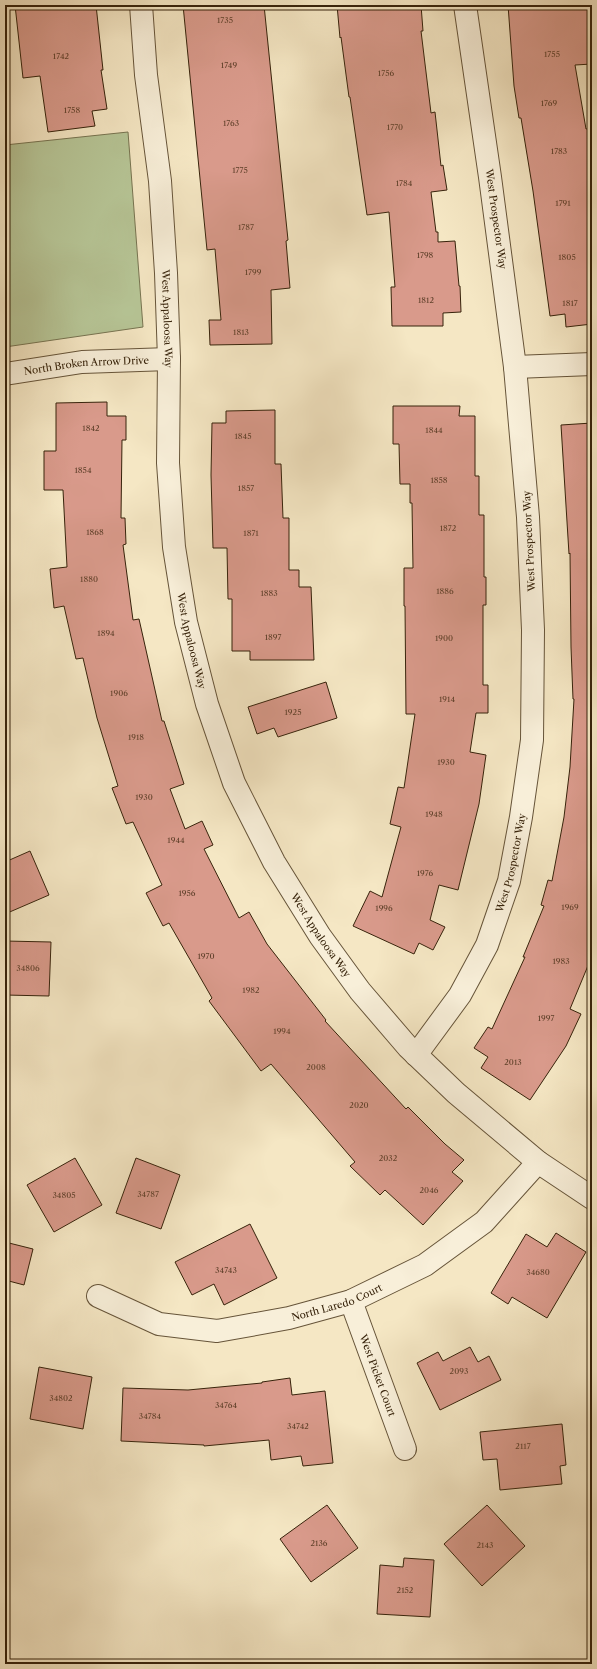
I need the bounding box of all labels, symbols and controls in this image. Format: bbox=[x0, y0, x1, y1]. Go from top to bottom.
house number: 1735 bbox=[217, 15, 233, 25]
house number: 1755 bbox=[544, 49, 560, 59]
house number: 1742 bbox=[53, 51, 70, 61]
house number: 1749 bbox=[221, 60, 237, 70]
house number: 1756 bbox=[378, 68, 394, 78]
house number: 1769 bbox=[541, 98, 558, 108]
house number: 1758 bbox=[64, 105, 80, 115]
house number: 1763 bbox=[223, 118, 239, 128]
house number: 1770 bbox=[387, 122, 403, 132]
house number: 1783 bbox=[551, 146, 567, 156]
house number: 1775 bbox=[232, 165, 248, 175]
street label: West Prospector Way bbox=[482, 167, 510, 270]
house number: 1784 bbox=[396, 178, 413, 188]
house number: 1791 bbox=[555, 198, 571, 208]
house number: 1787 bbox=[238, 222, 254, 232]
house number: 1798 bbox=[417, 250, 434, 260]
house number: 1805 bbox=[558, 252, 576, 262]
house number: 1799 bbox=[245, 267, 262, 277]
street label: West Appaloosa Way bbox=[159, 268, 176, 368]
house number: 1812 bbox=[418, 295, 434, 305]
house number: 1817 bbox=[562, 298, 578, 308]
house number: 1813 bbox=[233, 327, 249, 337]
street label: North Broken Arrow Drive bbox=[23, 353, 150, 377]
house number: 1842 bbox=[82, 423, 100, 433]
house number: 1844 bbox=[425, 425, 443, 435]
house number: 1845 bbox=[234, 431, 252, 441]
house number: 1854 bbox=[74, 465, 92, 475]
house number: 1858 bbox=[430, 475, 448, 485]
house number: 1857 bbox=[238, 483, 254, 493]
street label: West Prospector Way bbox=[520, 490, 538, 593]
house number: 1872 bbox=[440, 523, 457, 533]
house number: 1868 bbox=[86, 527, 104, 537]
house number: 1871 bbox=[243, 528, 259, 538]
house number: 1880 bbox=[80, 574, 98, 584]
house number: 1886 bbox=[436, 586, 454, 596]
house number: 1883 bbox=[260, 588, 278, 598]
street label: West Appaloosa Way bbox=[175, 591, 209, 691]
house number: 1894 bbox=[97, 628, 115, 638]
house number: 1897 bbox=[265, 632, 281, 642]
house number: 1900 bbox=[435, 633, 453, 643]
house number: 1906 bbox=[110, 688, 128, 698]
house number: 1914 bbox=[439, 694, 455, 704]
house number: 1925 bbox=[285, 707, 302, 717]
house number: 1918 bbox=[128, 732, 144, 742]
house number: 1930 bbox=[437, 757, 455, 767]
house number: 1930 bbox=[135, 792, 153, 802]
house number: 1948 bbox=[425, 809, 443, 819]
street label: West Prospector Way bbox=[492, 812, 528, 915]
house number: 1944 bbox=[167, 835, 185, 845]
house number: 1976 bbox=[417, 868, 434, 878]
house number: 1956 bbox=[178, 888, 196, 898]
street label: West Appaloosa Way bbox=[288, 890, 354, 980]
house number: 1969 bbox=[561, 902, 579, 912]
house number: 1996 bbox=[375, 903, 393, 913]
house number: 1970 bbox=[197, 951, 215, 961]
house number: 1983 bbox=[552, 956, 570, 966]
house number: 34806 bbox=[16, 963, 40, 973]
house number: 1982 bbox=[242, 985, 260, 995]
house number: 1997 bbox=[538, 1013, 554, 1023]
house number: 1994 bbox=[273, 1026, 291, 1036]
house number: 2013 bbox=[504, 1057, 522, 1067]
house number: 2008 bbox=[306, 1062, 326, 1072]
house number: 2020 bbox=[349, 1100, 369, 1110]
house number: 2032 bbox=[379, 1153, 398, 1163]
house number: 2046 bbox=[420, 1185, 439, 1195]
house number: 34787 bbox=[137, 1189, 159, 1199]
house number: 34805 bbox=[52, 1190, 76, 1200]
house number: 34743 bbox=[215, 1265, 237, 1275]
house number: 34680 bbox=[526, 1267, 550, 1277]
street label: North Laredo Court bbox=[290, 1280, 384, 1324]
street label: West Picket Court bbox=[357, 1332, 399, 1418]
house number: 2093 bbox=[450, 1366, 468, 1376]
house number: 34802 bbox=[49, 1393, 73, 1403]
house number: 34764 bbox=[215, 1400, 237, 1410]
house number: 34784 bbox=[139, 1411, 162, 1421]
house number: 34742 bbox=[287, 1421, 309, 1431]
house number: 2117 bbox=[515, 1441, 531, 1451]
house number: 2136 bbox=[310, 1538, 328, 1548]
house number: 2143 bbox=[477, 1540, 494, 1550]
house number: 2152 bbox=[397, 1585, 414, 1595]

